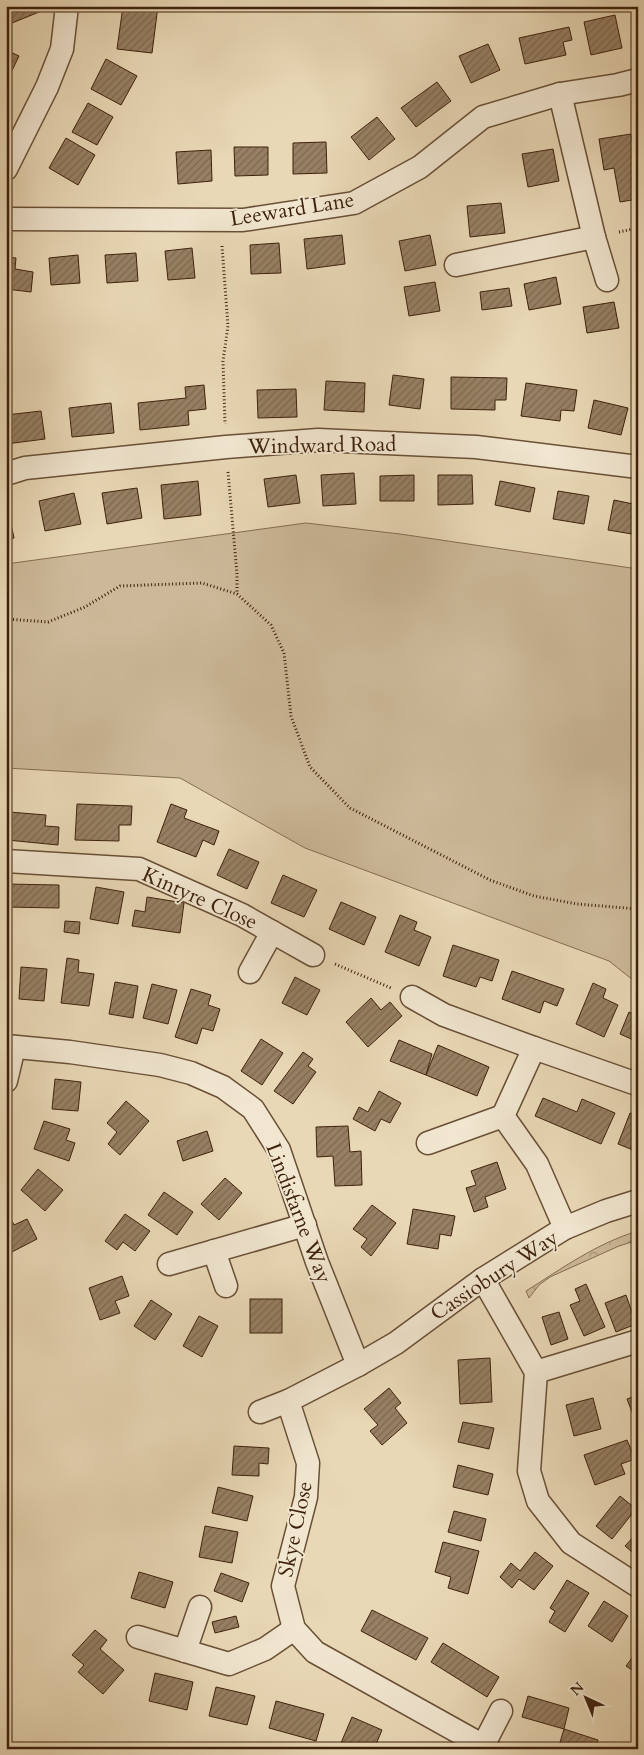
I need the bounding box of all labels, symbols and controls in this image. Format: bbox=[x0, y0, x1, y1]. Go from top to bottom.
street label: Leeward Lane bbox=[228, 185, 356, 234]
street label: Windward Road bbox=[246, 430, 397, 461]
street label: Kintyre Close bbox=[138, 860, 262, 937]
street label: Lindisfarne Way bbox=[258, 1139, 339, 1288]
street label: Cassiobury Way bbox=[425, 1223, 564, 1328]
street label: Skye Close bbox=[271, 1478, 320, 1580]
north arrow bbox=[562, 1672, 612, 1722]
text: N bbox=[566, 1678, 588, 1700]

